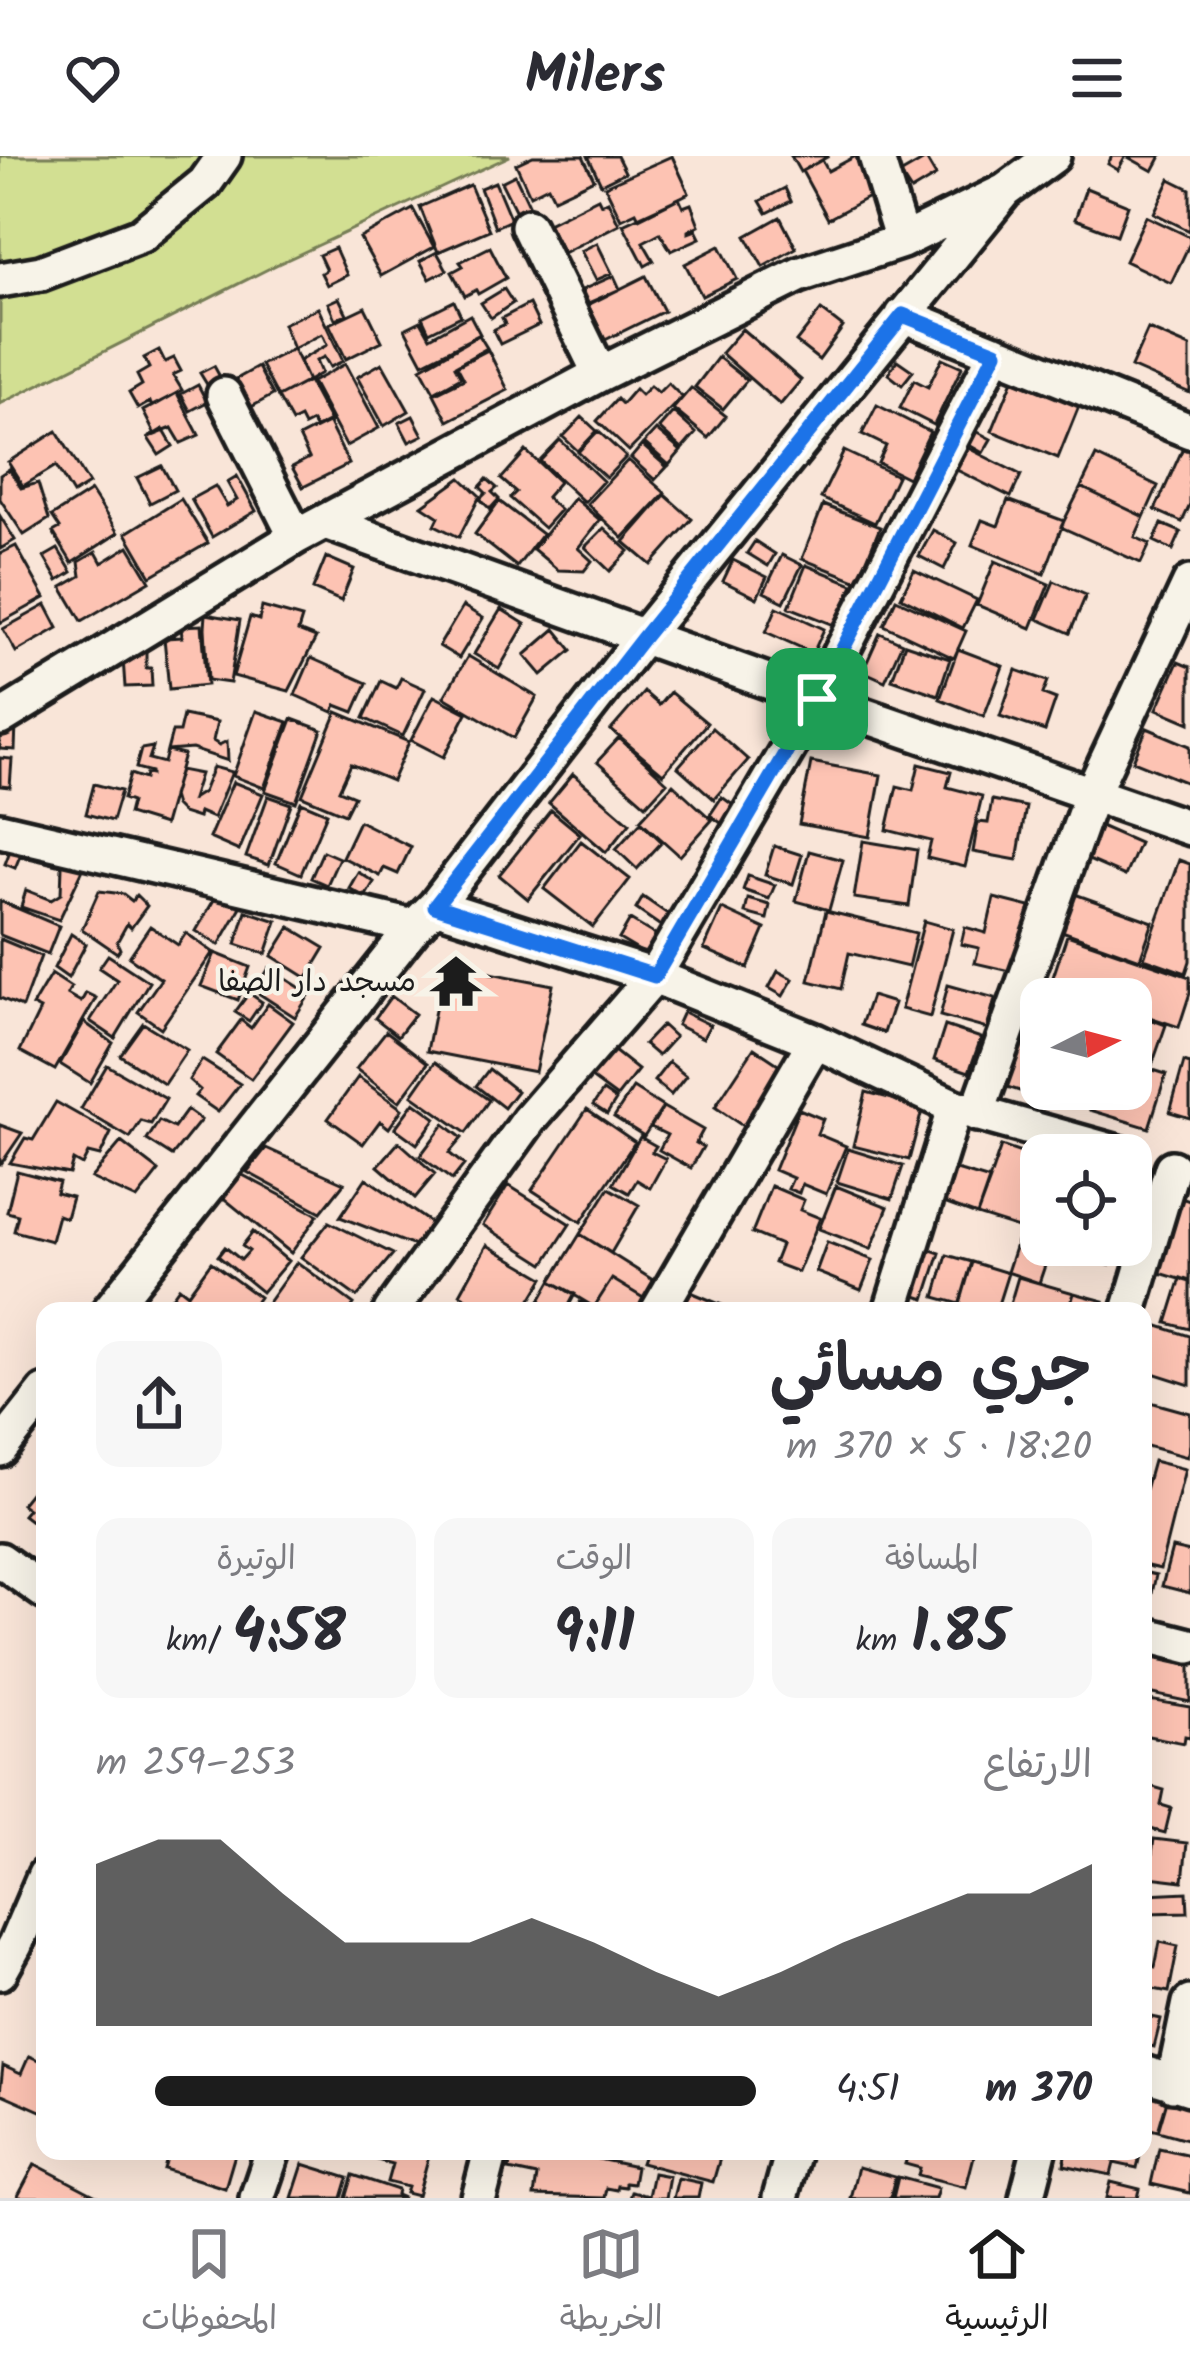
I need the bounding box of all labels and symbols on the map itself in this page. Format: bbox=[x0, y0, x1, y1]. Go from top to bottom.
pin bbox=[766, 648, 868, 750]
temple icon: مسجد دار الصفا bbox=[427, 952, 485, 1010]
place label: مسجد دار الصفا bbox=[218, 959, 416, 1007]
north arrow bbox=[1020, 978, 1152, 1110]

